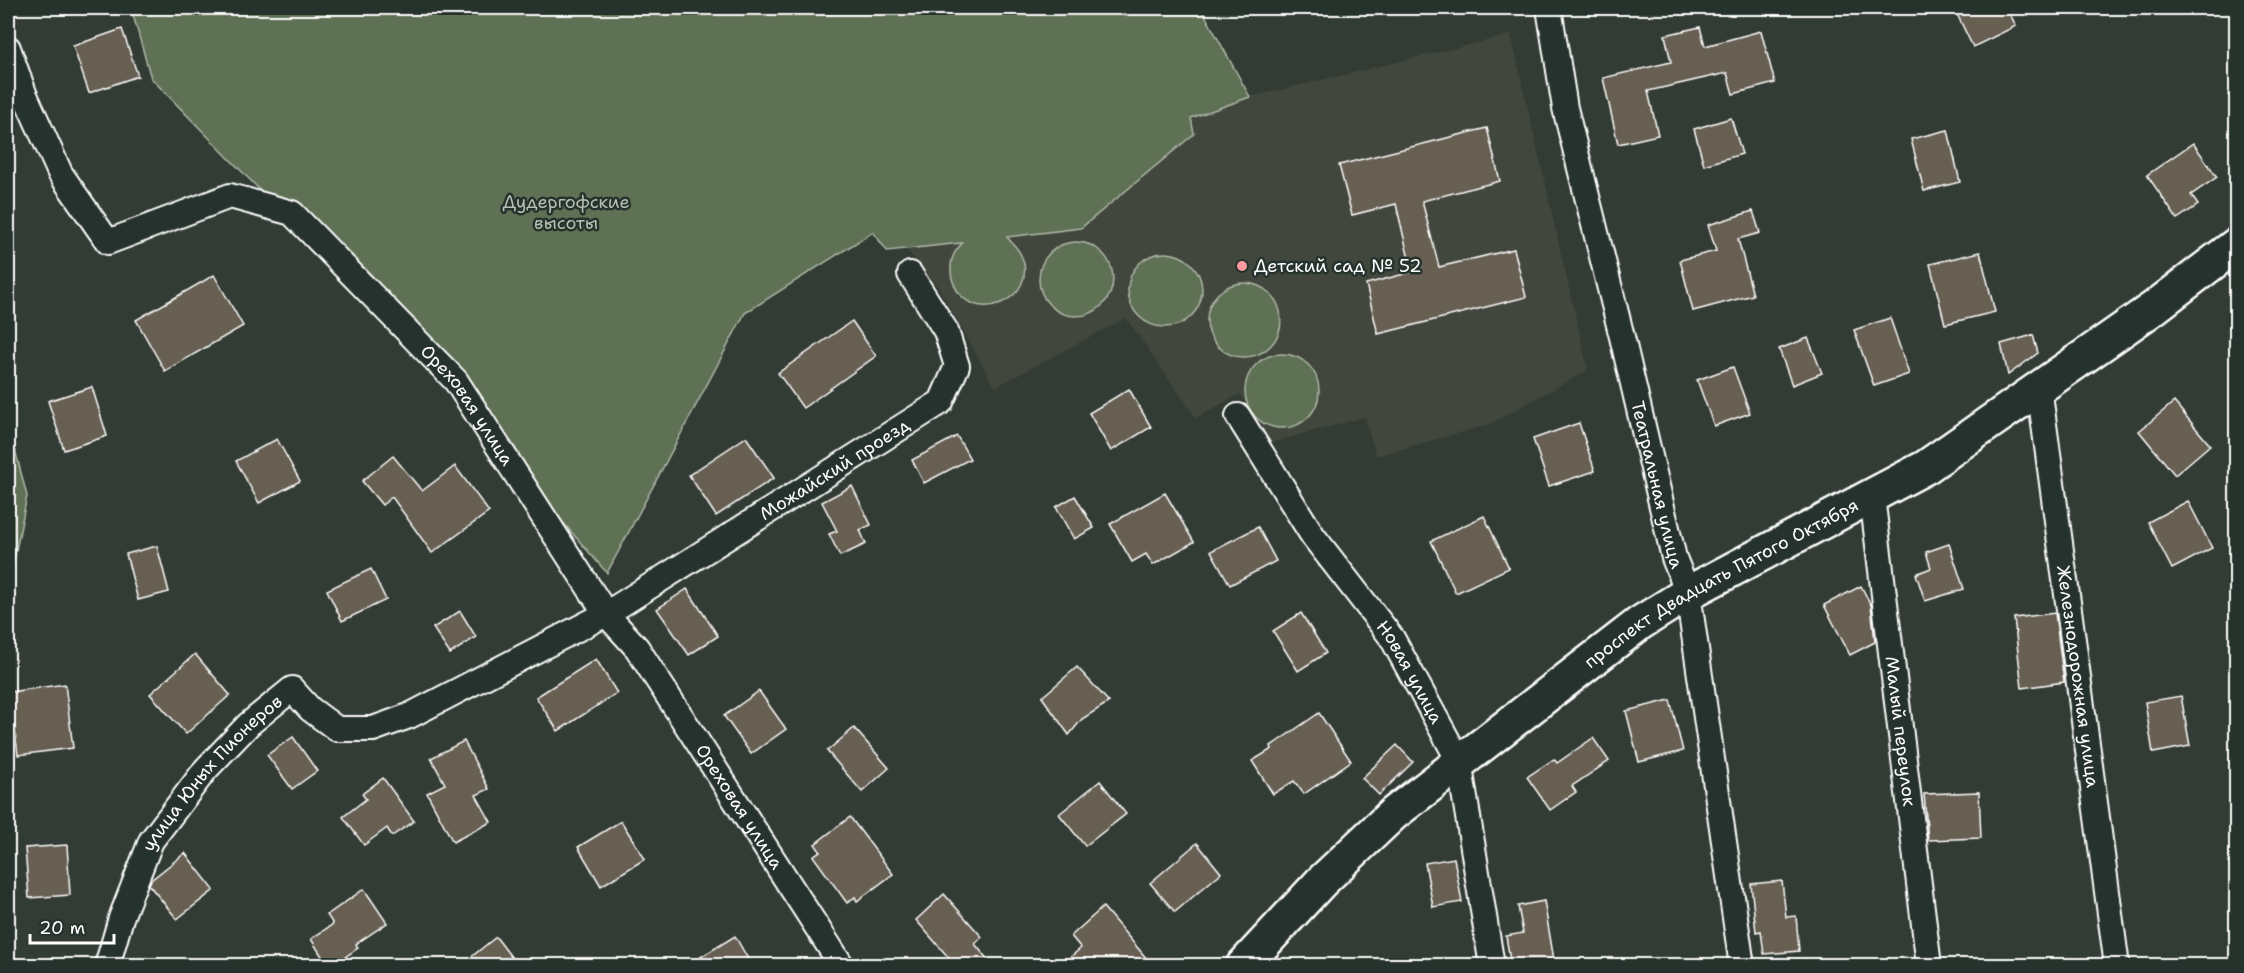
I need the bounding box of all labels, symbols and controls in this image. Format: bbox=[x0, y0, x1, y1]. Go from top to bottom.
park label: Дудергофские высоты bbox=[502, 190, 630, 235]
place label: Детский сад № 52 bbox=[1254, 254, 1422, 278]
marker: Детский сад № 52 bbox=[1235, 259, 1249, 273]
street label: Ореховая улица bbox=[415, 340, 519, 470]
street label: Театральная улица bbox=[1625, 399, 1689, 572]
street label: Можайский проезд bbox=[755, 413, 915, 526]
street label: проспект Двадцать Пятого Октября bbox=[1579, 493, 1862, 674]
street label: Железнодорожная улица bbox=[2051, 564, 2105, 789]
street label: Новая улица bbox=[1371, 616, 1448, 728]
street label: Малый переулок bbox=[1880, 655, 1922, 808]
street label: улица Юных Пионеров bbox=[136, 690, 287, 855]
street label: Ореховая улица bbox=[690, 740, 789, 874]
scale bar bbox=[30, 907, 114, 945]
text: 20 m bbox=[39, 916, 85, 940]

